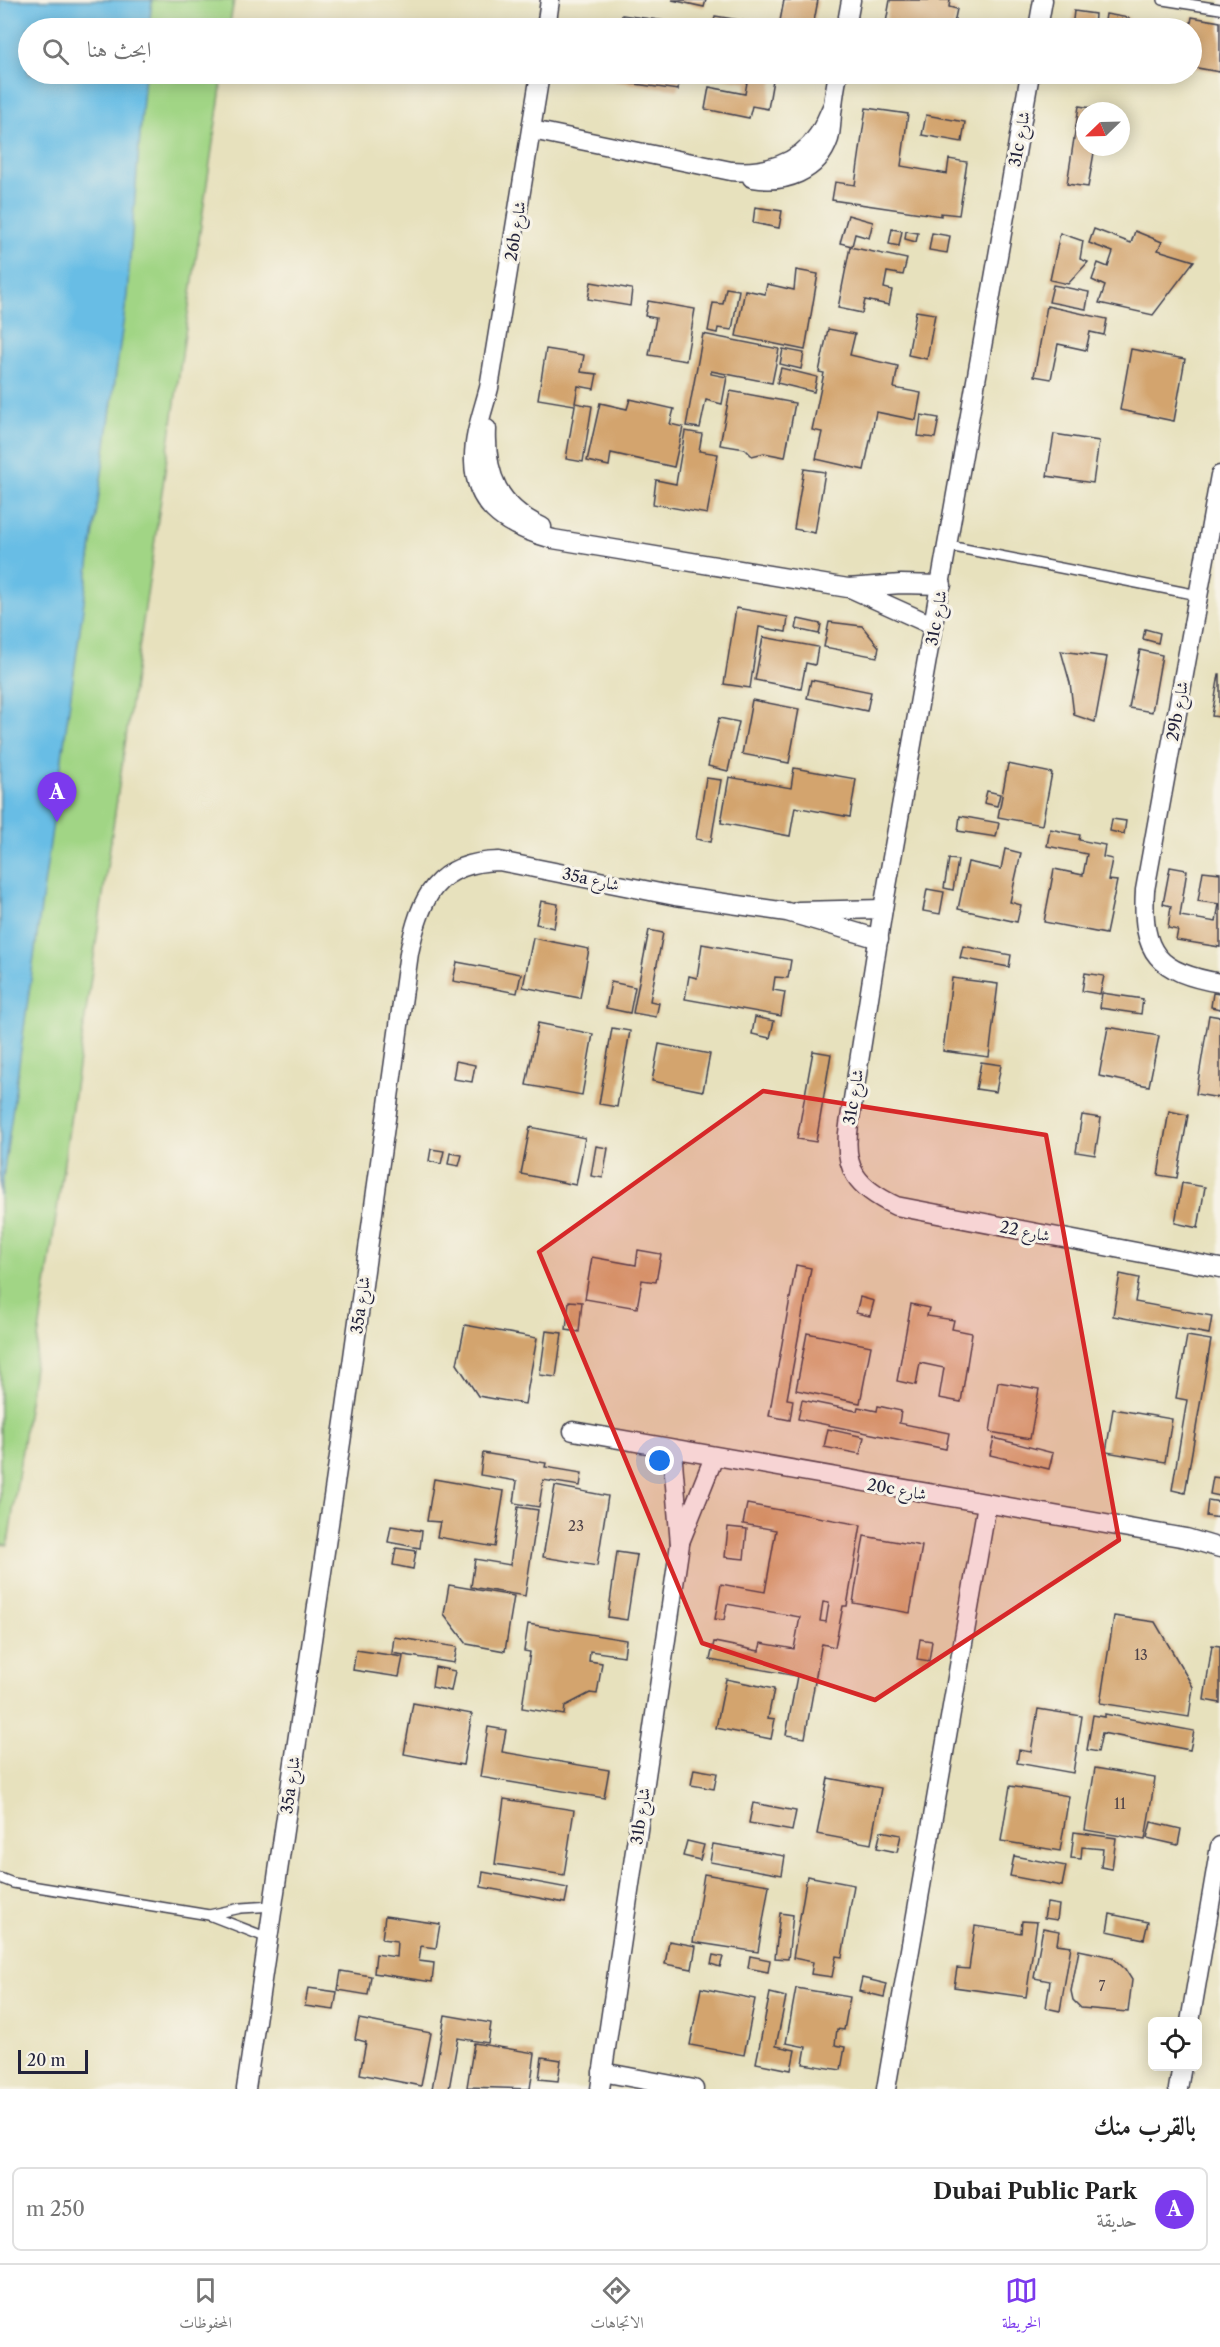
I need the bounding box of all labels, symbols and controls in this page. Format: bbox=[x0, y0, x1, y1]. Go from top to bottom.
search box bbox=[18, 18, 1202, 84]
icon: search bbox=[39, 35, 72, 68]
text: ابحث هنا bbox=[87, 36, 152, 63]
north arrow bbox=[1076, 102, 1130, 156]
street label: 31c شارع bbox=[1004, 110, 1038, 169]
street label: 26b شارع bbox=[500, 200, 534, 263]
street label: 31c شارع bbox=[921, 589, 955, 648]
street label: 29b شارع bbox=[1162, 680, 1196, 743]
pin: A bbox=[38, 772, 76, 822]
street label: 35a شارع bbox=[560, 863, 621, 899]
street label: 31c شارع bbox=[839, 1068, 871, 1127]
street label: شارع 22 bbox=[998, 1216, 1052, 1250]
street label: 35a شارع bbox=[346, 1275, 378, 1336]
your location bbox=[645, 1446, 674, 1475]
street label: 20c شارع bbox=[865, 1474, 928, 1508]
house number: 23 bbox=[568, 1517, 584, 1535]
house number: 13 bbox=[1134, 1646, 1148, 1664]
street label: 35a شارع bbox=[276, 1755, 308, 1816]
street label: 31b شارع bbox=[626, 1786, 658, 1846]
house number: 11 bbox=[1114, 1795, 1126, 1813]
house number: 7 bbox=[1099, 1977, 1106, 1995]
map controls bbox=[1148, 2017, 1202, 2071]
button: locate bbox=[1148, 2017, 1202, 2071]
scale bar bbox=[18, 2047, 88, 2074]
text: 20 m bbox=[27, 2050, 66, 2070]
text: بالقرب منك bbox=[1093, 2110, 1196, 2142]
text: Dubai Public Park bbox=[933, 2178, 1137, 2205]
text: 250 m bbox=[26, 2197, 85, 2221]
text: A bbox=[1167, 2197, 1182, 2221]
text: حديقة bbox=[1097, 2208, 1137, 2232]
tab: المحفوظات bbox=[179, 2274, 232, 2338]
tab: الاتجاهات bbox=[590, 2274, 644, 2338]
tab: الخريطة bbox=[1002, 2274, 1041, 2338]

